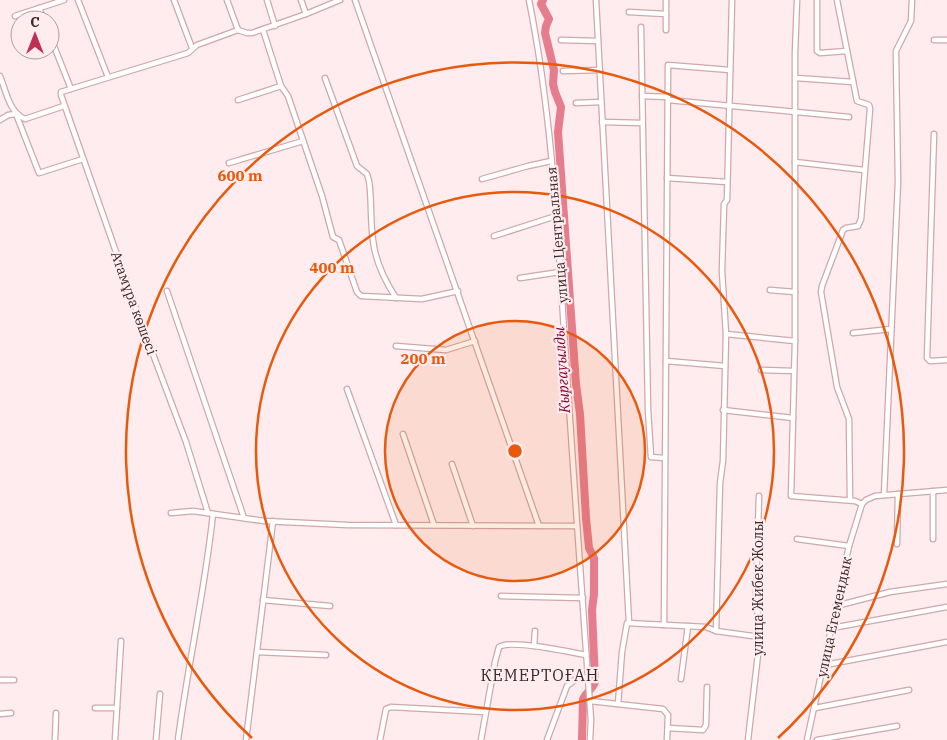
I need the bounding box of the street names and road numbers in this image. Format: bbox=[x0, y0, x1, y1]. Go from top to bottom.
street label: улица Центральная bbox=[542, 166, 572, 304]
street label: Атамұра көшесі bbox=[107, 249, 161, 357]
street label: улица Жибек Жолы bbox=[749, 520, 767, 656]
street label: улица Егемендык bbox=[812, 555, 856, 679]

